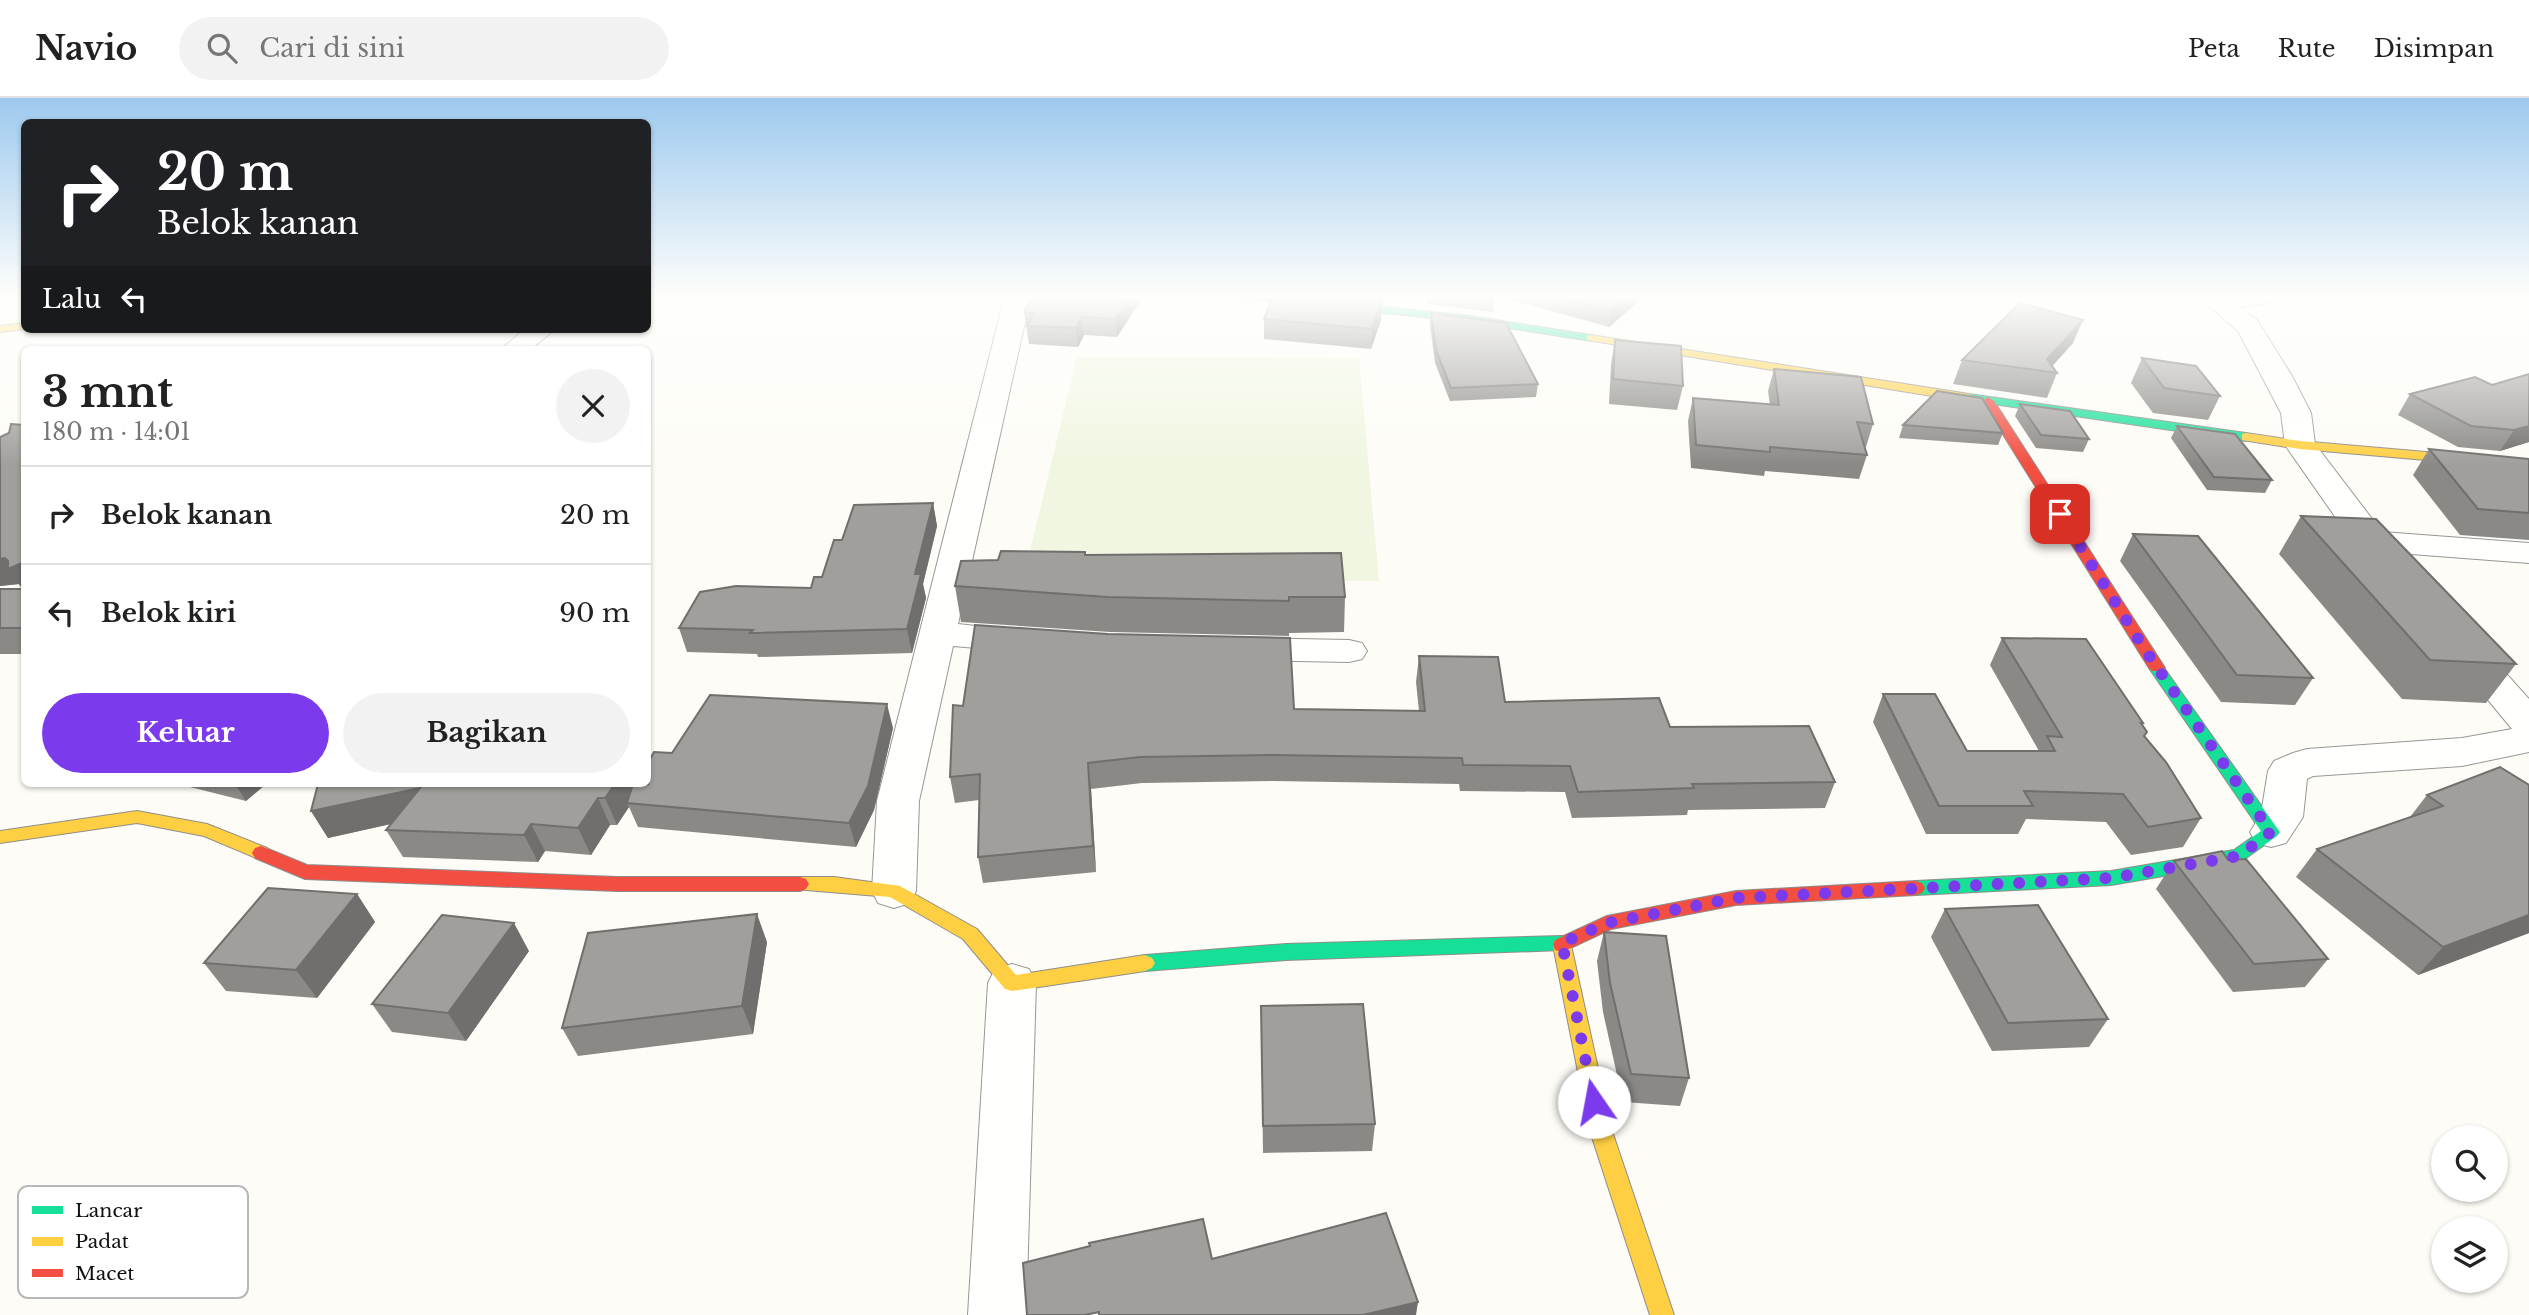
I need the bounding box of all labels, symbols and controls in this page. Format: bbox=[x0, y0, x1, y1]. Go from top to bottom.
search box bbox=[179, 17, 669, 80]
text: Navio bbox=[35, 28, 137, 69]
icon: search bbox=[203, 29, 241, 67]
text: Cari di sini bbox=[259, 32, 405, 64]
text: Peta bbox=[2188, 34, 2240, 63]
text: Rute bbox=[2278, 34, 2336, 63]
text: Disimpan bbox=[2374, 34, 2494, 63]
text: 20 m bbox=[157, 142, 293, 203]
icon: right bbox=[42, 147, 133, 238]
text: Belok kanan bbox=[157, 203, 359, 243]
icon: left bbox=[115, 280, 153, 318]
text: Lalu bbox=[42, 283, 101, 315]
text: 3 mnt bbox=[42, 366, 173, 418]
button: close bbox=[556, 369, 630, 443]
text: 180 m · 14:01 bbox=[42, 418, 191, 446]
pin bbox=[2030, 484, 2090, 544]
icon: arrive bbox=[2041, 495, 2079, 533]
icon: right bbox=[42, 496, 80, 534]
text: Belok kanan bbox=[101, 499, 272, 531]
text: 20 m bbox=[560, 499, 630, 531]
icon: left bbox=[42, 594, 80, 632]
text: Belok kiri bbox=[101, 597, 236, 629]
text: 90 m bbox=[559, 597, 630, 629]
button: Keluar bbox=[42, 693, 329, 773]
button: Bagikan bbox=[343, 693, 630, 773]
position arrow bbox=[1557, 1065, 1631, 1139]
map controls bbox=[2431, 1125, 2508, 1293]
button: search bbox=[2431, 1125, 2508, 1202]
legend bbox=[18, 1186, 248, 1298]
text: Lancar bbox=[75, 1199, 142, 1222]
button: layers bbox=[2431, 1216, 2508, 1293]
text: Padat bbox=[75, 1230, 130, 1253]
text: Macet bbox=[75, 1262, 135, 1285]

